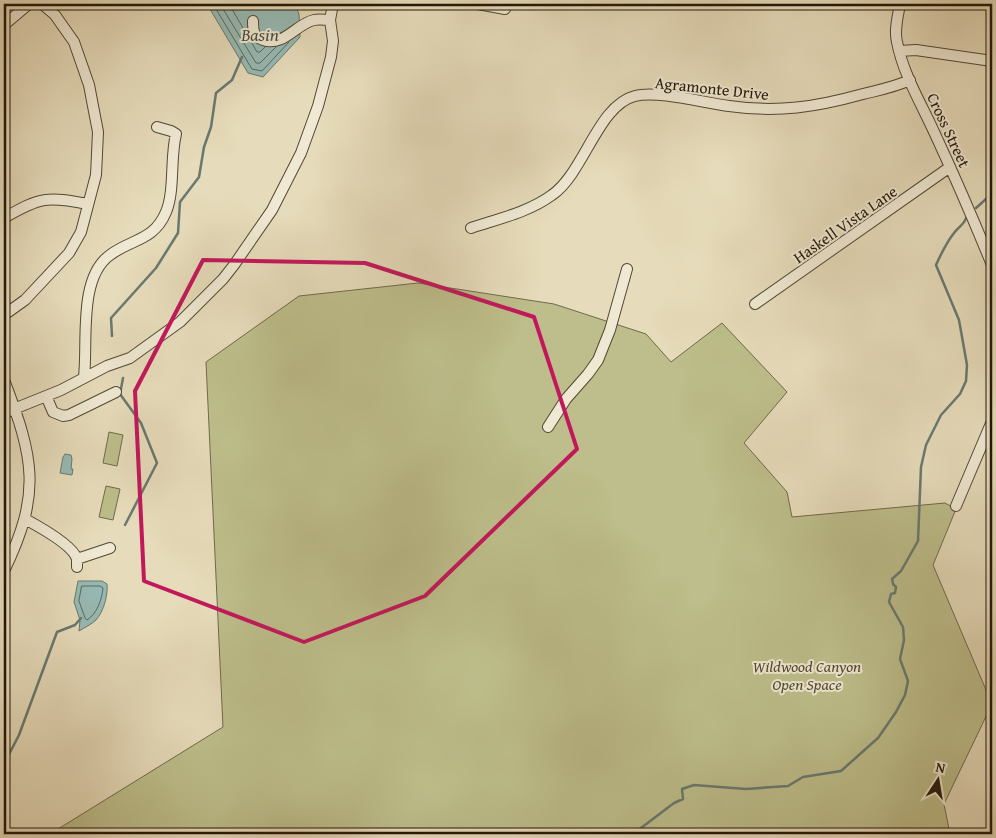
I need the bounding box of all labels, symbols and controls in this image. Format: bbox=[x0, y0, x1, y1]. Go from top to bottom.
water label: Basin bbox=[240, 21, 279, 48]
street label: Agramonte Drive bbox=[654, 70, 770, 106]
street label: Cross Street bbox=[921, 89, 977, 172]
street label: Haskell Vista Lane bbox=[788, 179, 902, 269]
park label: Wildwood Canyon Open Space bbox=[753, 654, 861, 696]
north arrow bbox=[914, 756, 964, 806]
text: N bbox=[934, 757, 948, 778]

